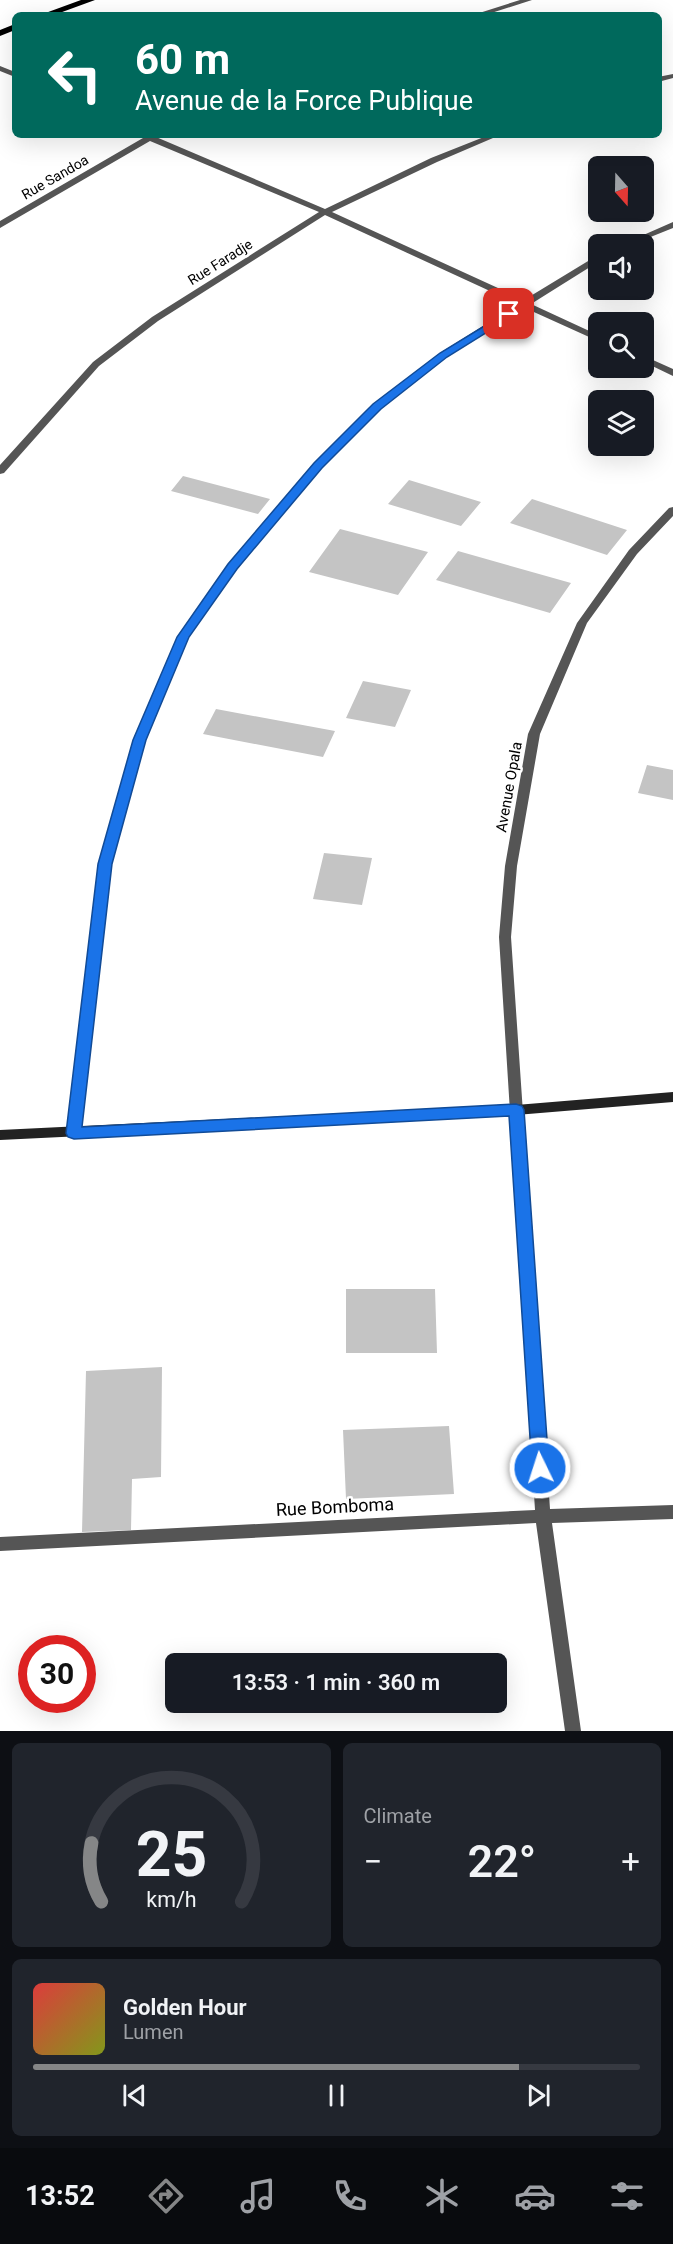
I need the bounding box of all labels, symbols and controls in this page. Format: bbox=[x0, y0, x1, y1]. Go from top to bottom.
text: 60 m bbox=[135, 35, 230, 84]
icon: left bbox=[36, 36, 114, 114]
text: Avenue de la Force Publique bbox=[135, 85, 473, 117]
street label: Rue Sandoa bbox=[19, 151, 91, 203]
north arrow bbox=[588, 156, 654, 222]
map controls bbox=[588, 156, 654, 456]
button: sound bbox=[588, 234, 654, 300]
street label: Rue Faradje bbox=[185, 236, 255, 288]
pin bbox=[483, 288, 534, 339]
icon: arrive bbox=[492, 297, 525, 330]
button: search bbox=[588, 312, 654, 378]
button: layers bbox=[588, 390, 654, 456]
street label: Avenue Opala bbox=[492, 740, 526, 834]
position arrow bbox=[508, 1436, 572, 1500]
street label: Rue Bomboma bbox=[275, 1493, 395, 1520]
speed limit sign: 30 bbox=[18, 1635, 96, 1713]
text: 13:53 · 1 min · 360 m bbox=[232, 1670, 440, 1695]
text: Climate bbox=[364, 1804, 432, 1828]
text: 25 bbox=[135, 1818, 207, 1891]
text: 22° bbox=[467, 1835, 536, 1888]
text: − bbox=[364, 1842, 382, 1881]
text: + bbox=[621, 1842, 640, 1881]
text: km/h bbox=[146, 1887, 196, 1912]
text: Golden Hour bbox=[123, 1995, 247, 2020]
text: Lumen bbox=[123, 2020, 184, 2044]
icon: previous bbox=[118, 2079, 151, 2112]
icon: pause bbox=[320, 2079, 353, 2112]
icon: next bbox=[522, 2079, 555, 2112]
icon: directions bbox=[145, 2175, 187, 2217]
icon: music bbox=[237, 2175, 279, 2217]
icon: phone bbox=[329, 2175, 371, 2217]
icon: climate bbox=[421, 2175, 463, 2217]
icon: car bbox=[514, 2175, 556, 2217]
icon: filters bbox=[606, 2175, 648, 2217]
text: 13:52 bbox=[25, 2180, 95, 2212]

